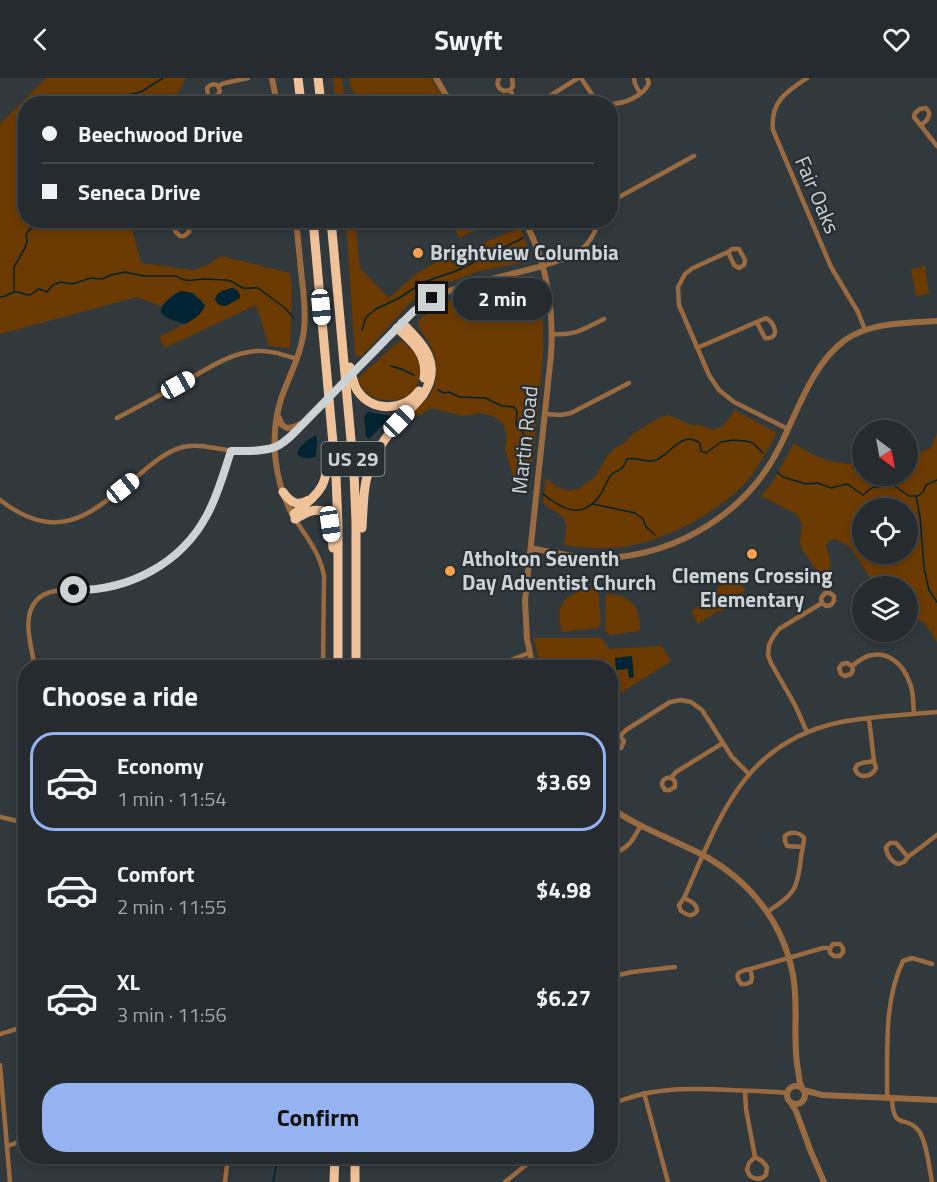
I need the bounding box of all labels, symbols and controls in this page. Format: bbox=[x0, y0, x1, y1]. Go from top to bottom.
text: Swyft bbox=[434, 19, 503, 60]
icon: back bbox=[24, 23, 57, 56]
icon: heart bbox=[880, 23, 913, 56]
text: Beechwood Drive bbox=[78, 117, 243, 151]
street label: Fair Oaks bbox=[787, 151, 849, 238]
text: Seneca Drive bbox=[78, 175, 200, 209]
place label: Brightview Columbia bbox=[430, 236, 619, 268]
marker: Brightview Columbia bbox=[411, 246, 425, 260]
callout: 2 min bbox=[453, 277, 552, 319]
text: 2 min bbox=[478, 283, 527, 314]
route end bbox=[418, 284, 445, 311]
car bbox=[310, 288, 332, 326]
car bbox=[158, 368, 198, 402]
street label: Martin Road bbox=[502, 384, 546, 496]
car bbox=[380, 402, 418, 440]
north arrow bbox=[852, 420, 918, 486]
map controls bbox=[852, 420, 918, 642]
road number: US 29 bbox=[322, 442, 385, 476]
car bbox=[103, 470, 143, 506]
button: locate bbox=[852, 498, 918, 564]
car bbox=[319, 505, 341, 543]
place label: Atholton Seventh Day Adventist Church bbox=[462, 542, 656, 598]
marker: Clemens Crossing Elementary bbox=[745, 547, 759, 561]
place label: Clemens Crossing Elementary bbox=[672, 559, 832, 615]
marker: Atholton Seventh Day Adventist Church bbox=[443, 564, 457, 578]
route start bbox=[60, 576, 87, 603]
button: layers bbox=[852, 576, 918, 642]
text: Choose a ride bbox=[42, 675, 198, 716]
text: Economy bbox=[117, 749, 204, 783]
icon: car bbox=[45, 755, 99, 809]
text: $3.69 bbox=[536, 765, 591, 799]
text: 1 min · 11:54 bbox=[117, 783, 227, 814]
text: Comfort bbox=[117, 857, 195, 891]
icon: car bbox=[45, 863, 99, 917]
text: $4.98 bbox=[536, 873, 591, 907]
text: 2 min · 11:55 bbox=[117, 891, 227, 922]
text: XL bbox=[117, 965, 140, 999]
icon: car bbox=[45, 971, 99, 1025]
text: $6.27 bbox=[536, 981, 591, 1015]
text: 3 min · 11:56 bbox=[117, 999, 227, 1030]
button: Confirm bbox=[42, 1083, 594, 1152]

